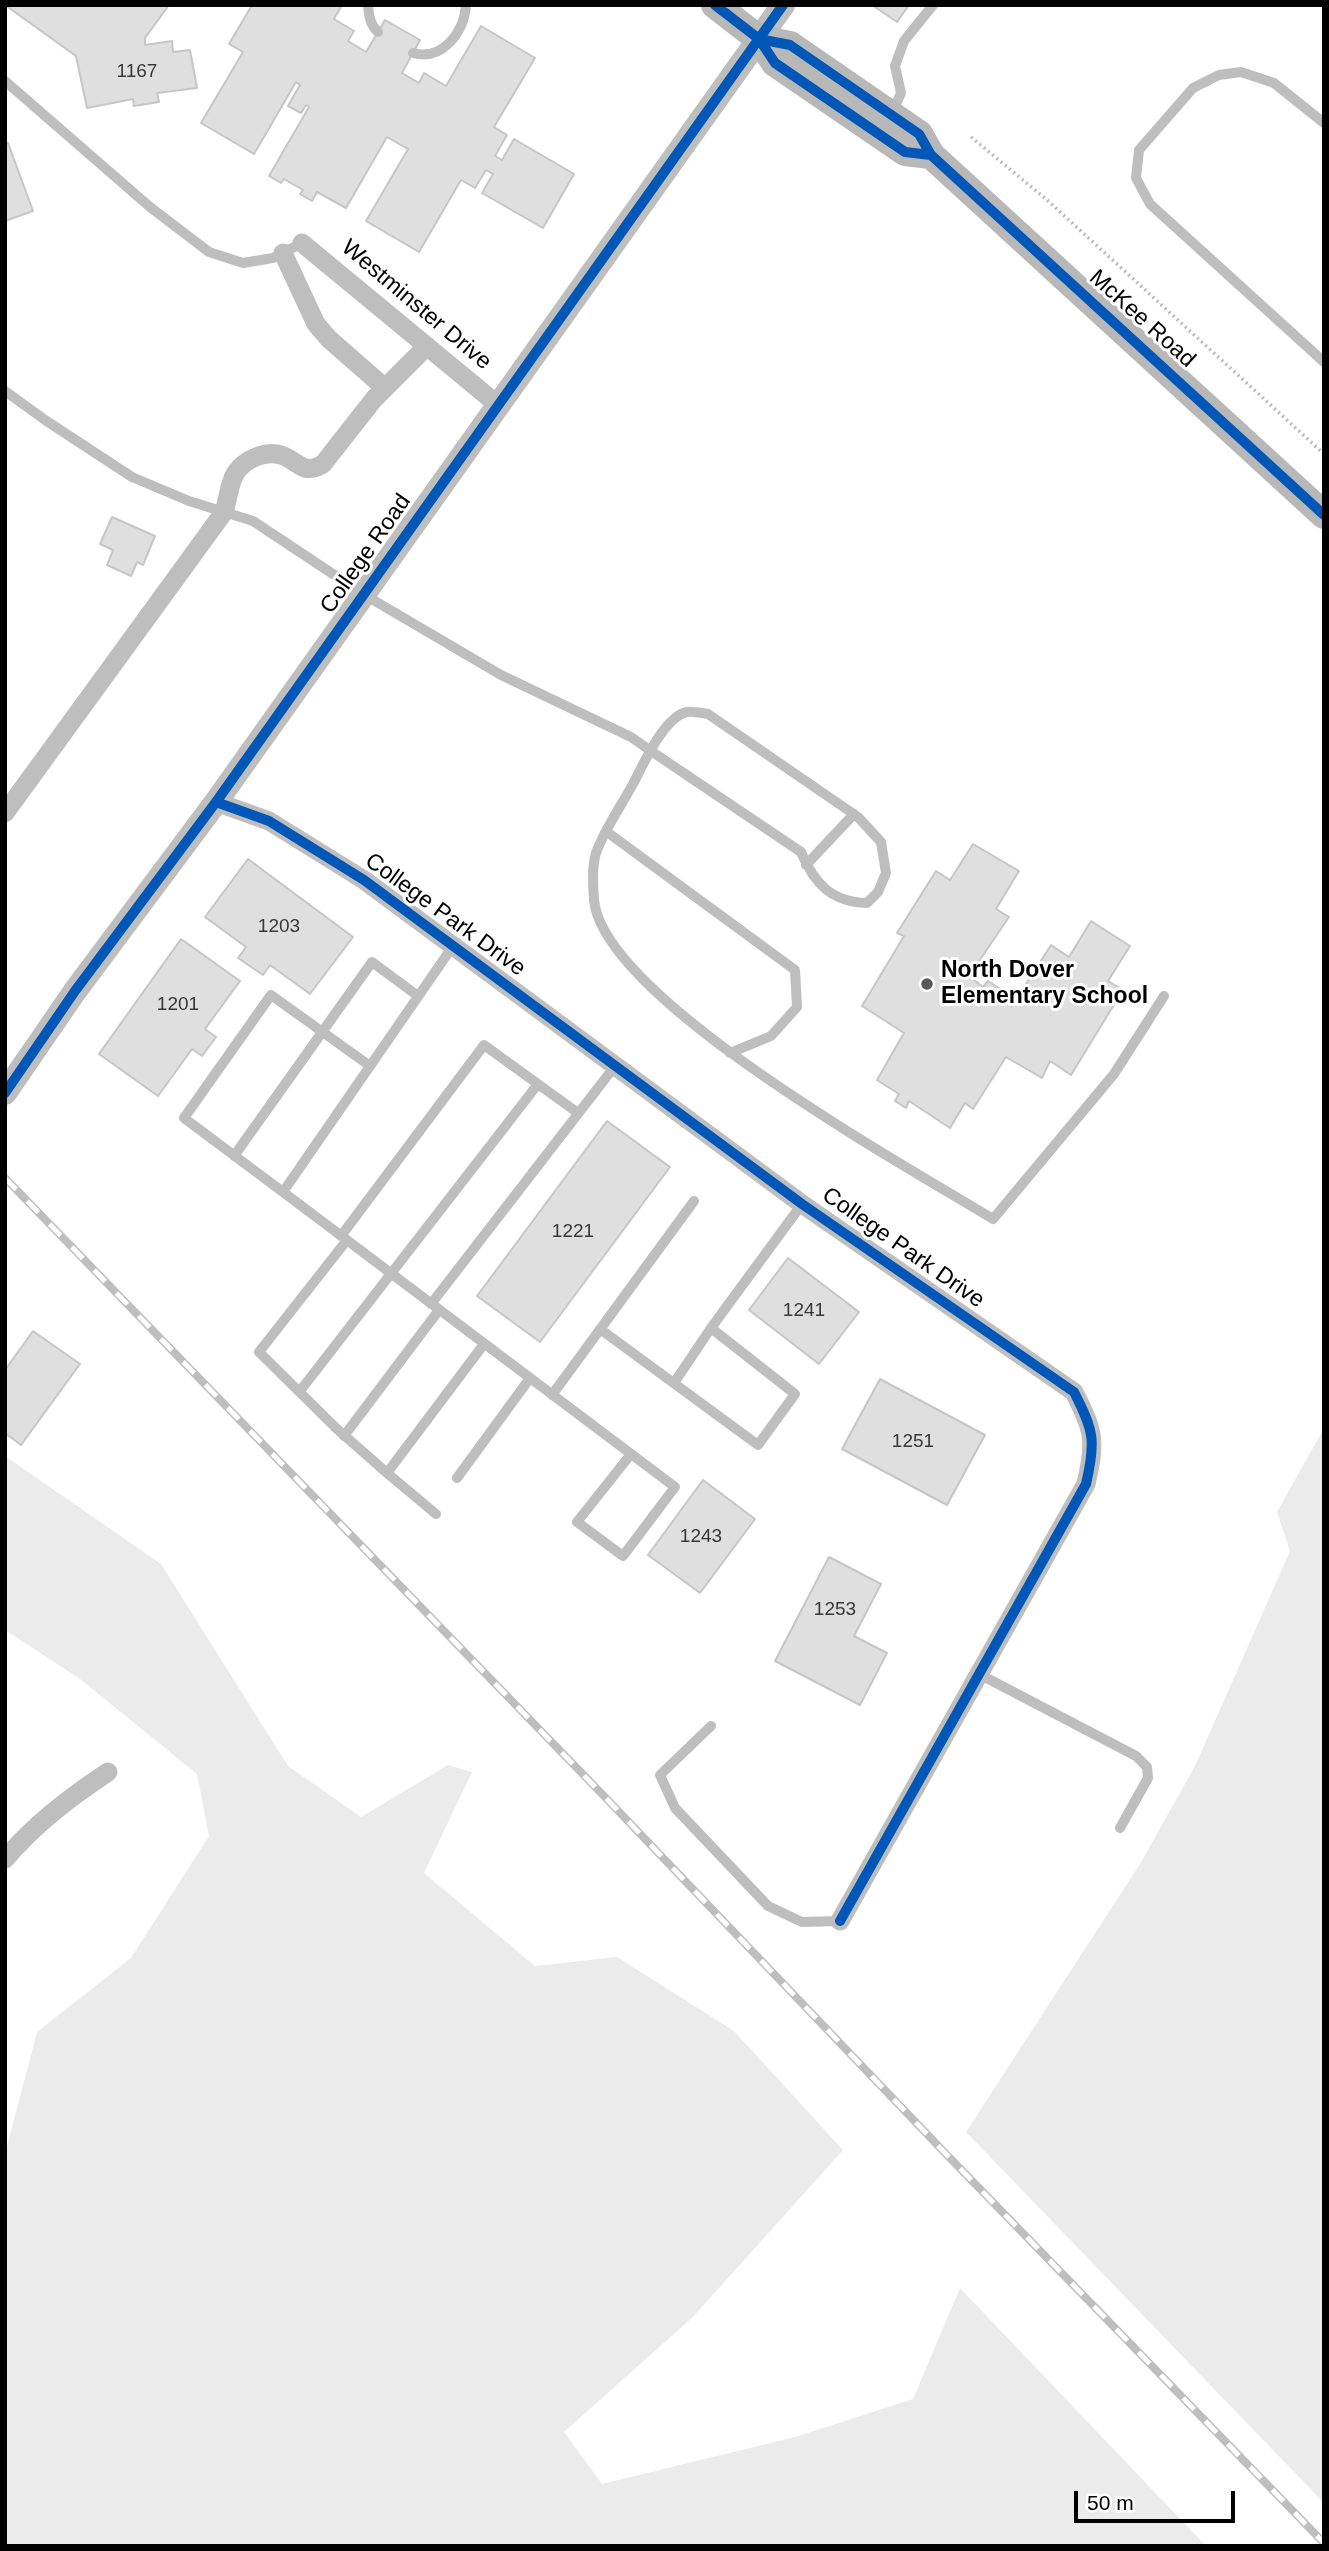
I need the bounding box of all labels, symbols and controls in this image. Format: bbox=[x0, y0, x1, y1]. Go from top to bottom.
house number: 1167 bbox=[117, 61, 157, 83]
street label: Westminster Drive bbox=[335, 234, 497, 376]
street label: McKee Road bbox=[1083, 264, 1201, 374]
street label: College Road bbox=[315, 489, 417, 619]
street label: College Park Drive bbox=[359, 847, 531, 983]
house number: 1203 bbox=[258, 916, 300, 938]
place label: North Dover Elementary School bbox=[941, 957, 1148, 1011]
marker: North Dover Elementary School bbox=[919, 976, 935, 992]
house number: 1201 bbox=[157, 994, 199, 1016]
street label: College Park Drive bbox=[817, 1182, 989, 1314]
house number: 1221 bbox=[552, 1221, 594, 1243]
house number: 1241 bbox=[783, 1300, 825, 1322]
house number: 1251 bbox=[892, 1431, 934, 1453]
house number: 1243 bbox=[680, 1526, 722, 1548]
house number: 1253 bbox=[814, 1599, 856, 1621]
scale bar bbox=[1077, 2478, 1238, 2522]
text: 50 m bbox=[1087, 2491, 1134, 2514]

